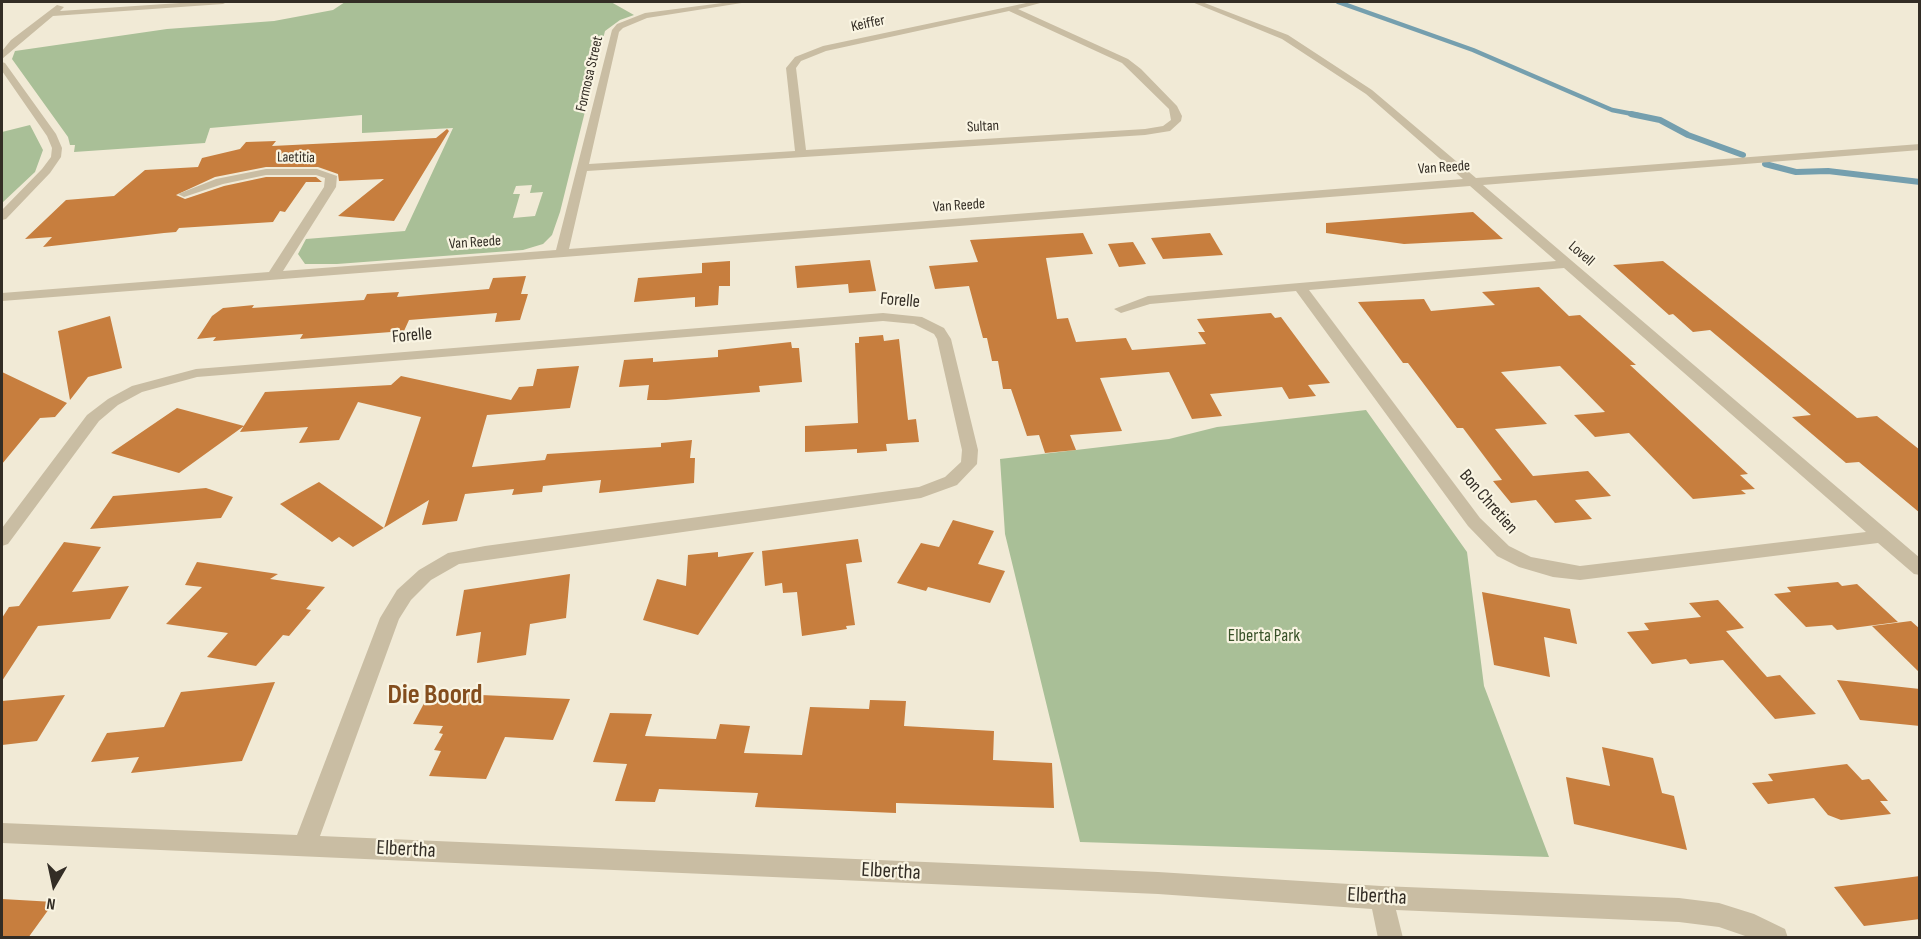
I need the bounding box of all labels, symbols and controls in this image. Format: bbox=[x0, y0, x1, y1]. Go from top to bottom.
street label: Keiffer bbox=[850, 12, 886, 36]
street label: Formosa Street bbox=[573, 34, 607, 114]
street label: Sultan bbox=[966, 117, 1000, 137]
street label: Laetitia bbox=[277, 149, 315, 167]
street label: Van Reede bbox=[1417, 157, 1471, 179]
street label: Van Reede bbox=[932, 195, 986, 217]
street label: Van Reede bbox=[448, 232, 502, 254]
street label: Lovell bbox=[1564, 238, 1598, 270]
street label: Forelle bbox=[879, 288, 921, 314]
street label: Forelle bbox=[391, 323, 433, 349]
street label: Bon Chretien bbox=[1454, 465, 1522, 539]
park label: Elberta Park bbox=[1228, 625, 1300, 647]
district label: Die Boord bbox=[388, 679, 482, 713]
street label: Elbertha bbox=[376, 836, 436, 864]
north arrow bbox=[24, 855, 84, 915]
street label: Elbertha bbox=[861, 858, 921, 886]
street label: Elbertha bbox=[1347, 883, 1407, 911]
text: N bbox=[45, 893, 57, 913]

